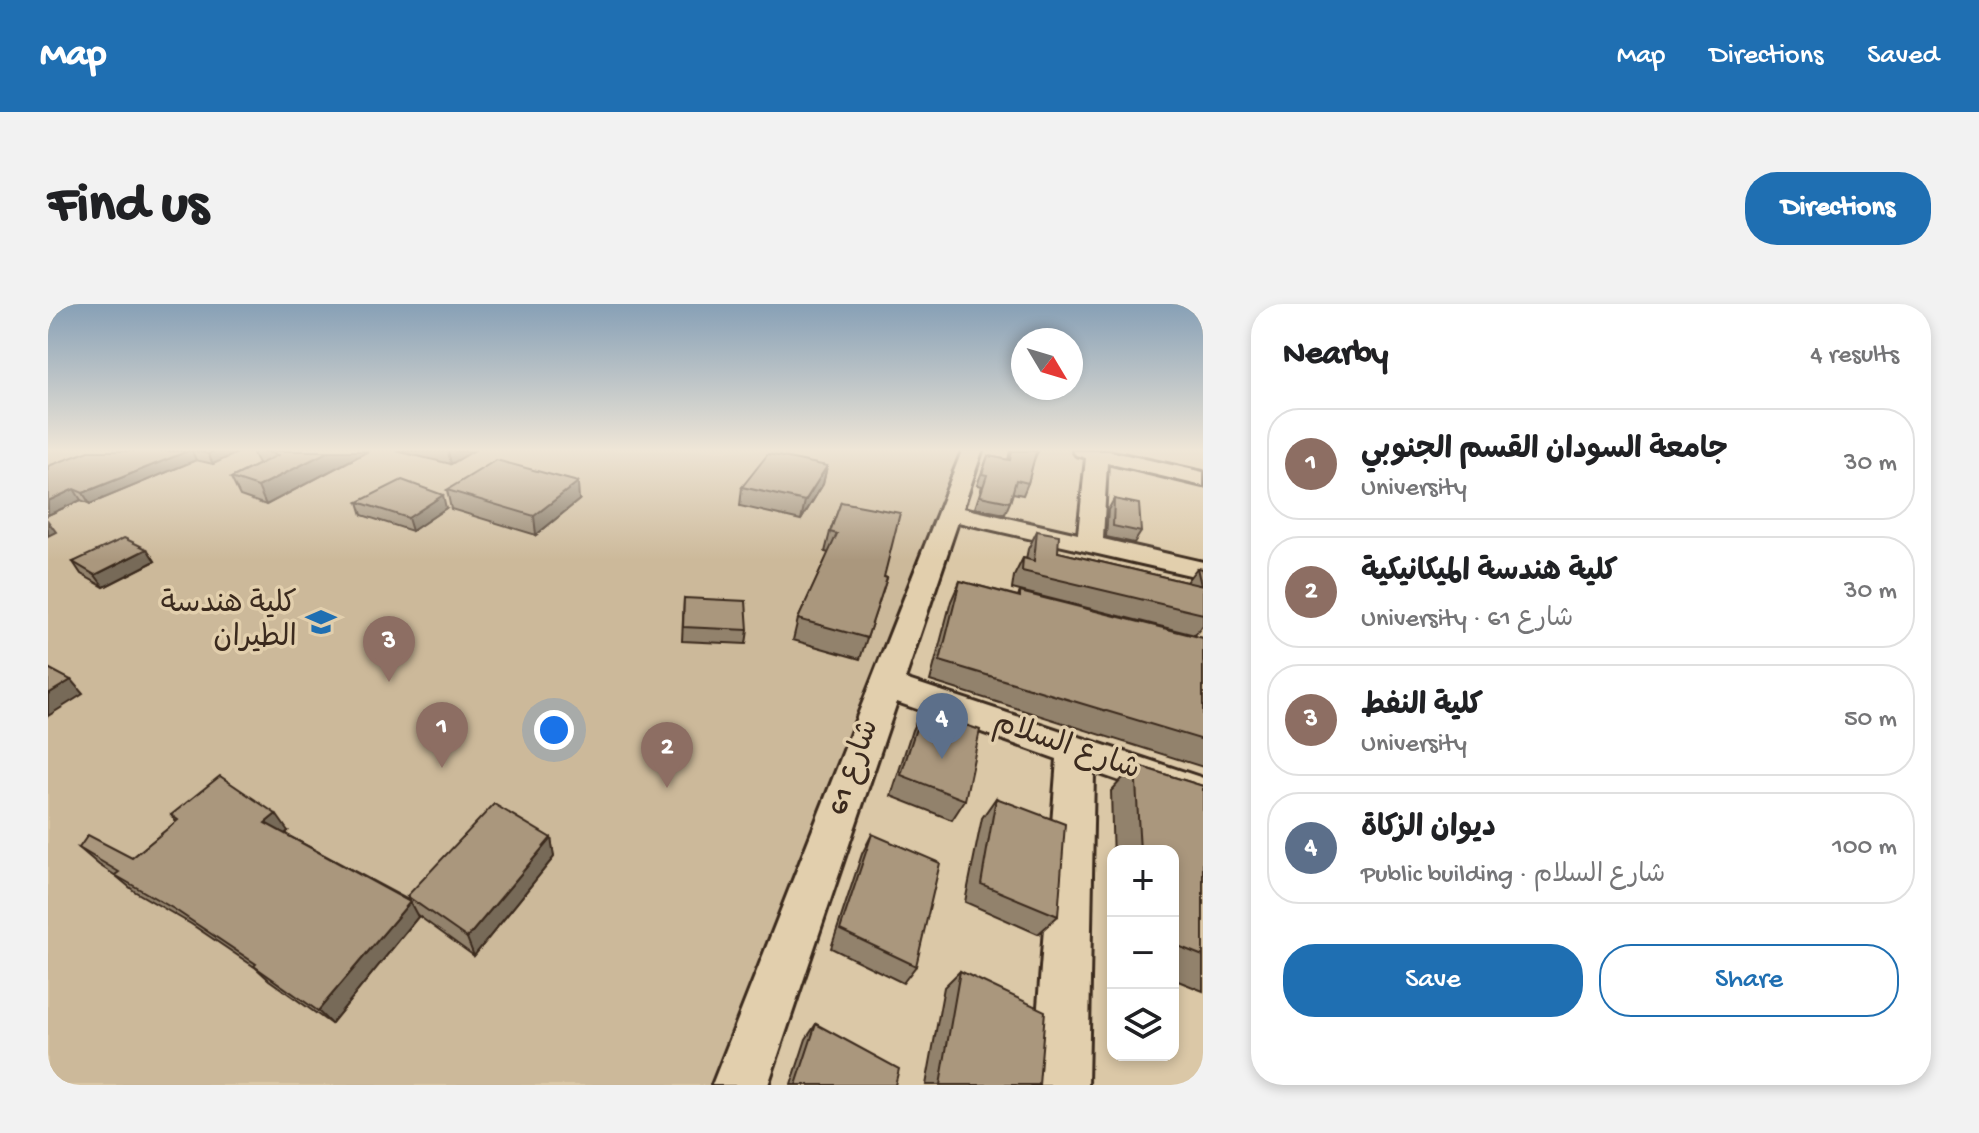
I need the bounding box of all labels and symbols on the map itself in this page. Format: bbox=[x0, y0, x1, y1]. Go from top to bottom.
north arrow bbox=[1011, 328, 1083, 400]
place label: كلية هندسة الطيران bbox=[161, 588, 297, 657]
school or university icon: كلية هندسة الطيران bbox=[304, 605, 338, 639]
pin: 3 bbox=[363, 616, 415, 682]
pin: 4 bbox=[916, 693, 968, 759]
pin: 1 bbox=[416, 702, 468, 768]
street label: شارع السلام bbox=[988, 707, 1144, 789]
your location bbox=[534, 710, 574, 750]
street label: شارع 61 bbox=[822, 715, 888, 821]
pin: 2 bbox=[641, 722, 693, 788]

